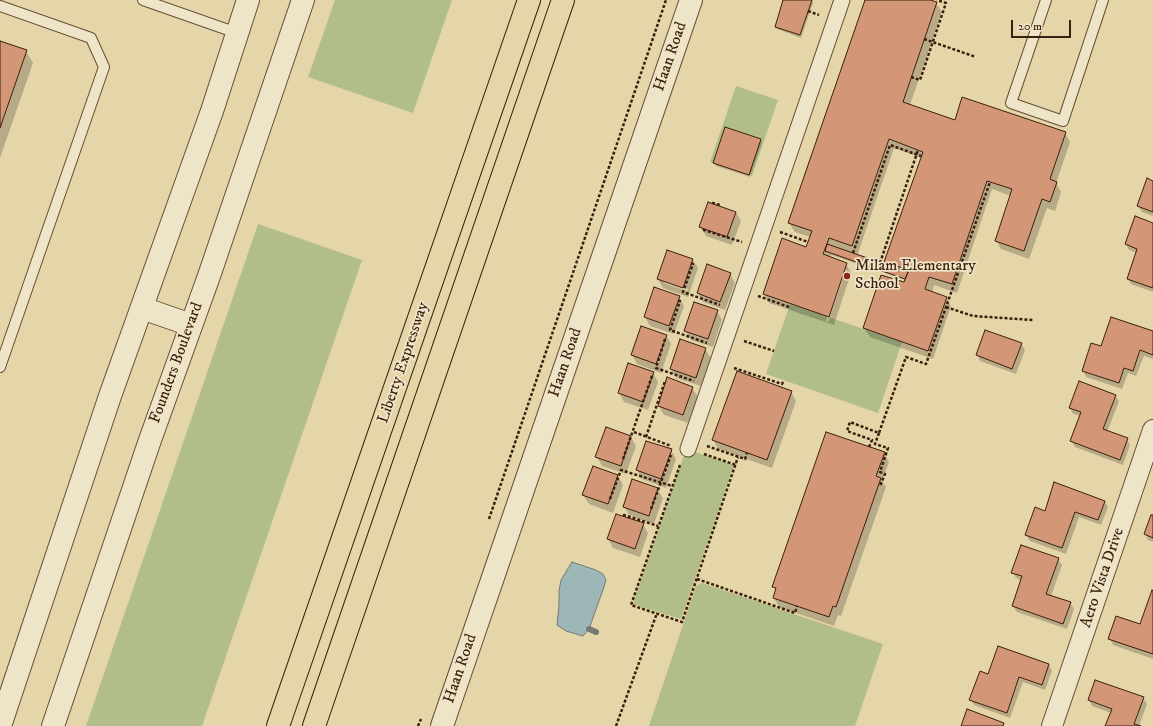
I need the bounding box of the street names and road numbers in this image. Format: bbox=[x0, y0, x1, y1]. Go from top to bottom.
street label: Haan Road bbox=[650, 20, 692, 94]
street label: Founders Boulevard bbox=[146, 300, 208, 426]
street label: Liberty Expressway bbox=[374, 300, 434, 426]
street label: Haan Road bbox=[545, 326, 587, 400]
street label: Aero Vista Drive bbox=[1077, 526, 1129, 630]
street label: Haan Road bbox=[440, 632, 482, 706]

